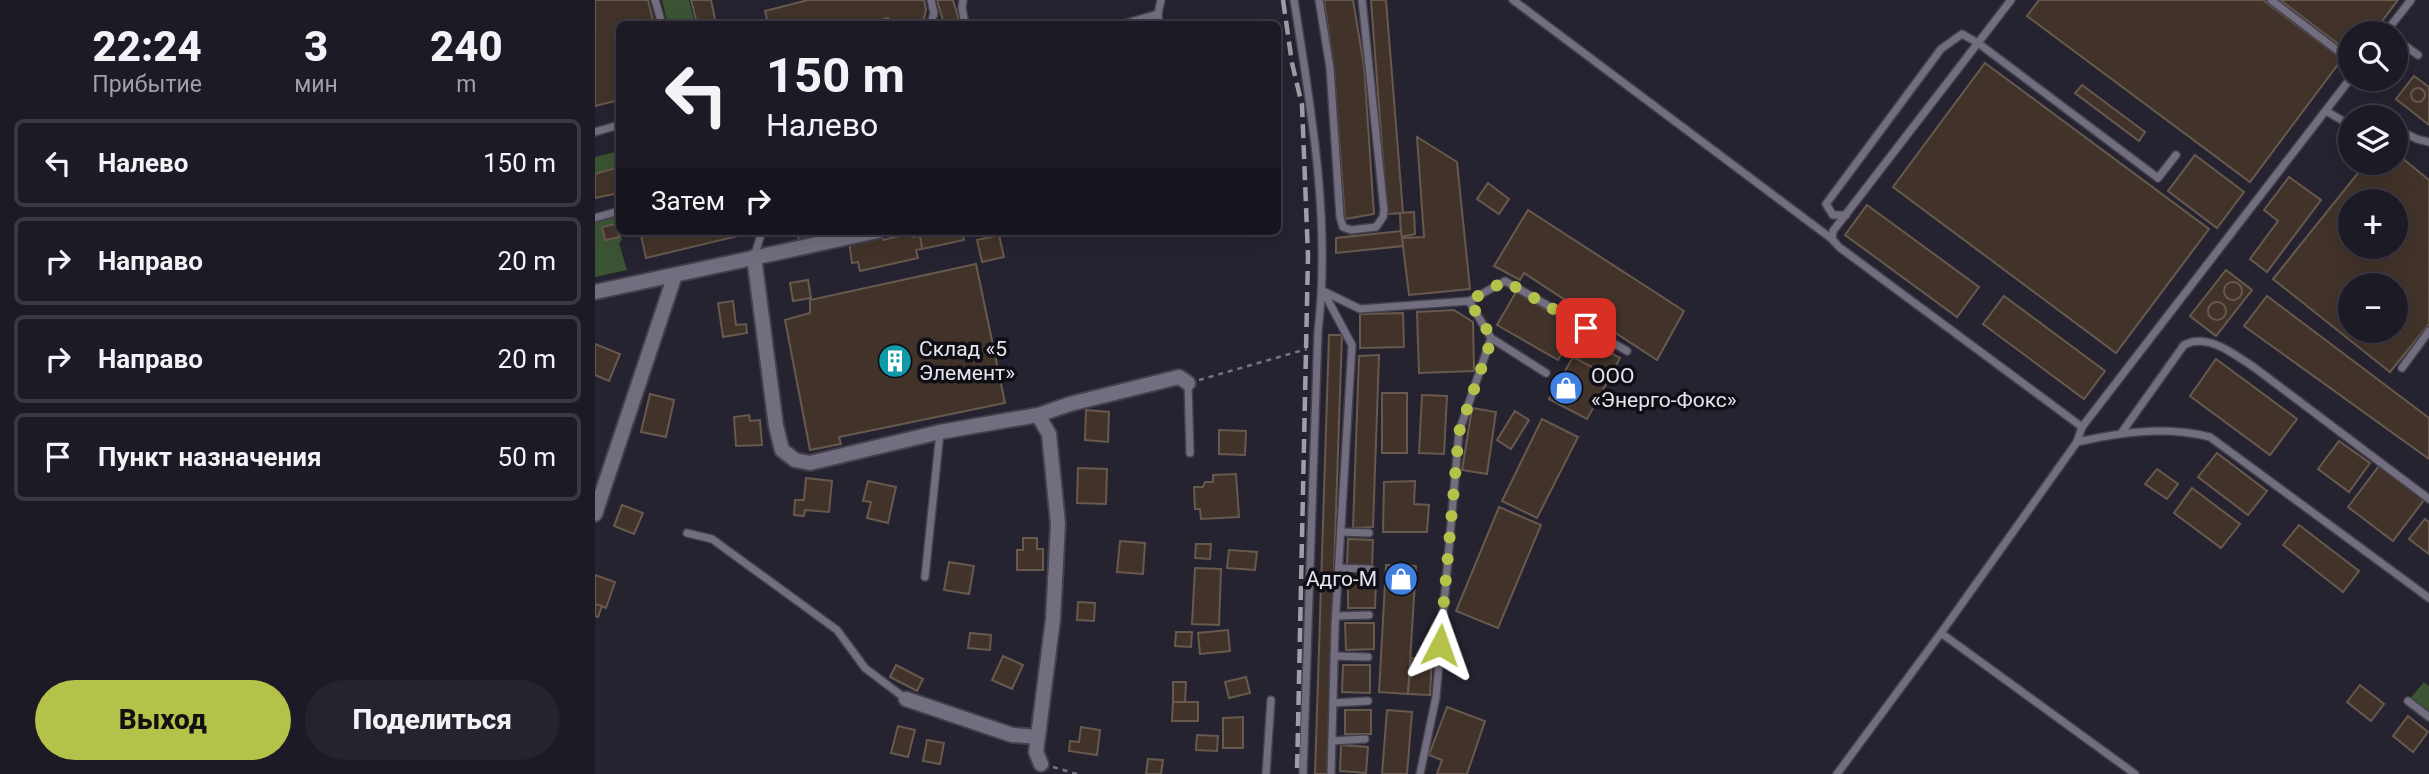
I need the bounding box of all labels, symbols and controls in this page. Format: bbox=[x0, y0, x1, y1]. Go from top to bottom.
map controls bbox=[2338, 21, 2408, 343]
button: search bbox=[2338, 21, 2408, 91]
text: 22:24 bbox=[93, 22, 202, 71]
text: 3 bbox=[304, 22, 328, 71]
text: 240 bbox=[430, 22, 503, 71]
text: 150 m bbox=[766, 47, 905, 104]
icon: left bbox=[651, 49, 742, 140]
text: Прибытие bbox=[92, 71, 202, 98]
text: мин bbox=[294, 71, 338, 98]
text: m bbox=[456, 71, 477, 98]
button: layers bbox=[2338, 105, 2408, 175]
text: Налево bbox=[766, 106, 878, 144]
icon: left bbox=[39, 144, 77, 182]
text: Налево bbox=[98, 148, 188, 178]
text: 150 m bbox=[483, 148, 556, 178]
icon: right bbox=[739, 182, 777, 220]
text: Затем bbox=[651, 186, 725, 216]
button: + bbox=[2338, 189, 2408, 259]
icon: right bbox=[39, 242, 77, 280]
text: Направо bbox=[98, 246, 203, 276]
text: 20 m bbox=[498, 246, 556, 276]
button: − bbox=[2338, 273, 2408, 343]
pin bbox=[1556, 298, 1616, 358]
icon: arrive bbox=[1567, 309, 1605, 347]
place label: Склад «5 Элемент» bbox=[919, 337, 1015, 385]
icon: right bbox=[39, 340, 77, 378]
building icon: Склад «5 Элемент» bbox=[876, 342, 914, 380]
text: Направо bbox=[98, 344, 203, 374]
text: 20 m bbox=[498, 344, 556, 374]
place label: ООО «Энерго-Фокс» bbox=[1591, 364, 1737, 412]
shop icon: ООО «Энерго-Фокс» bbox=[1547, 369, 1585, 407]
icon: arrive bbox=[39, 438, 77, 476]
text: Пункт назначения bbox=[98, 442, 322, 472]
text: 50 m bbox=[498, 442, 556, 472]
shop icon: Адго-М bbox=[1382, 560, 1420, 598]
place label: Адго-М bbox=[1306, 567, 1377, 591]
position arrow bbox=[1403, 608, 1477, 682]
button: Выход bbox=[35, 680, 291, 760]
button: Поделиться bbox=[305, 680, 560, 760]

